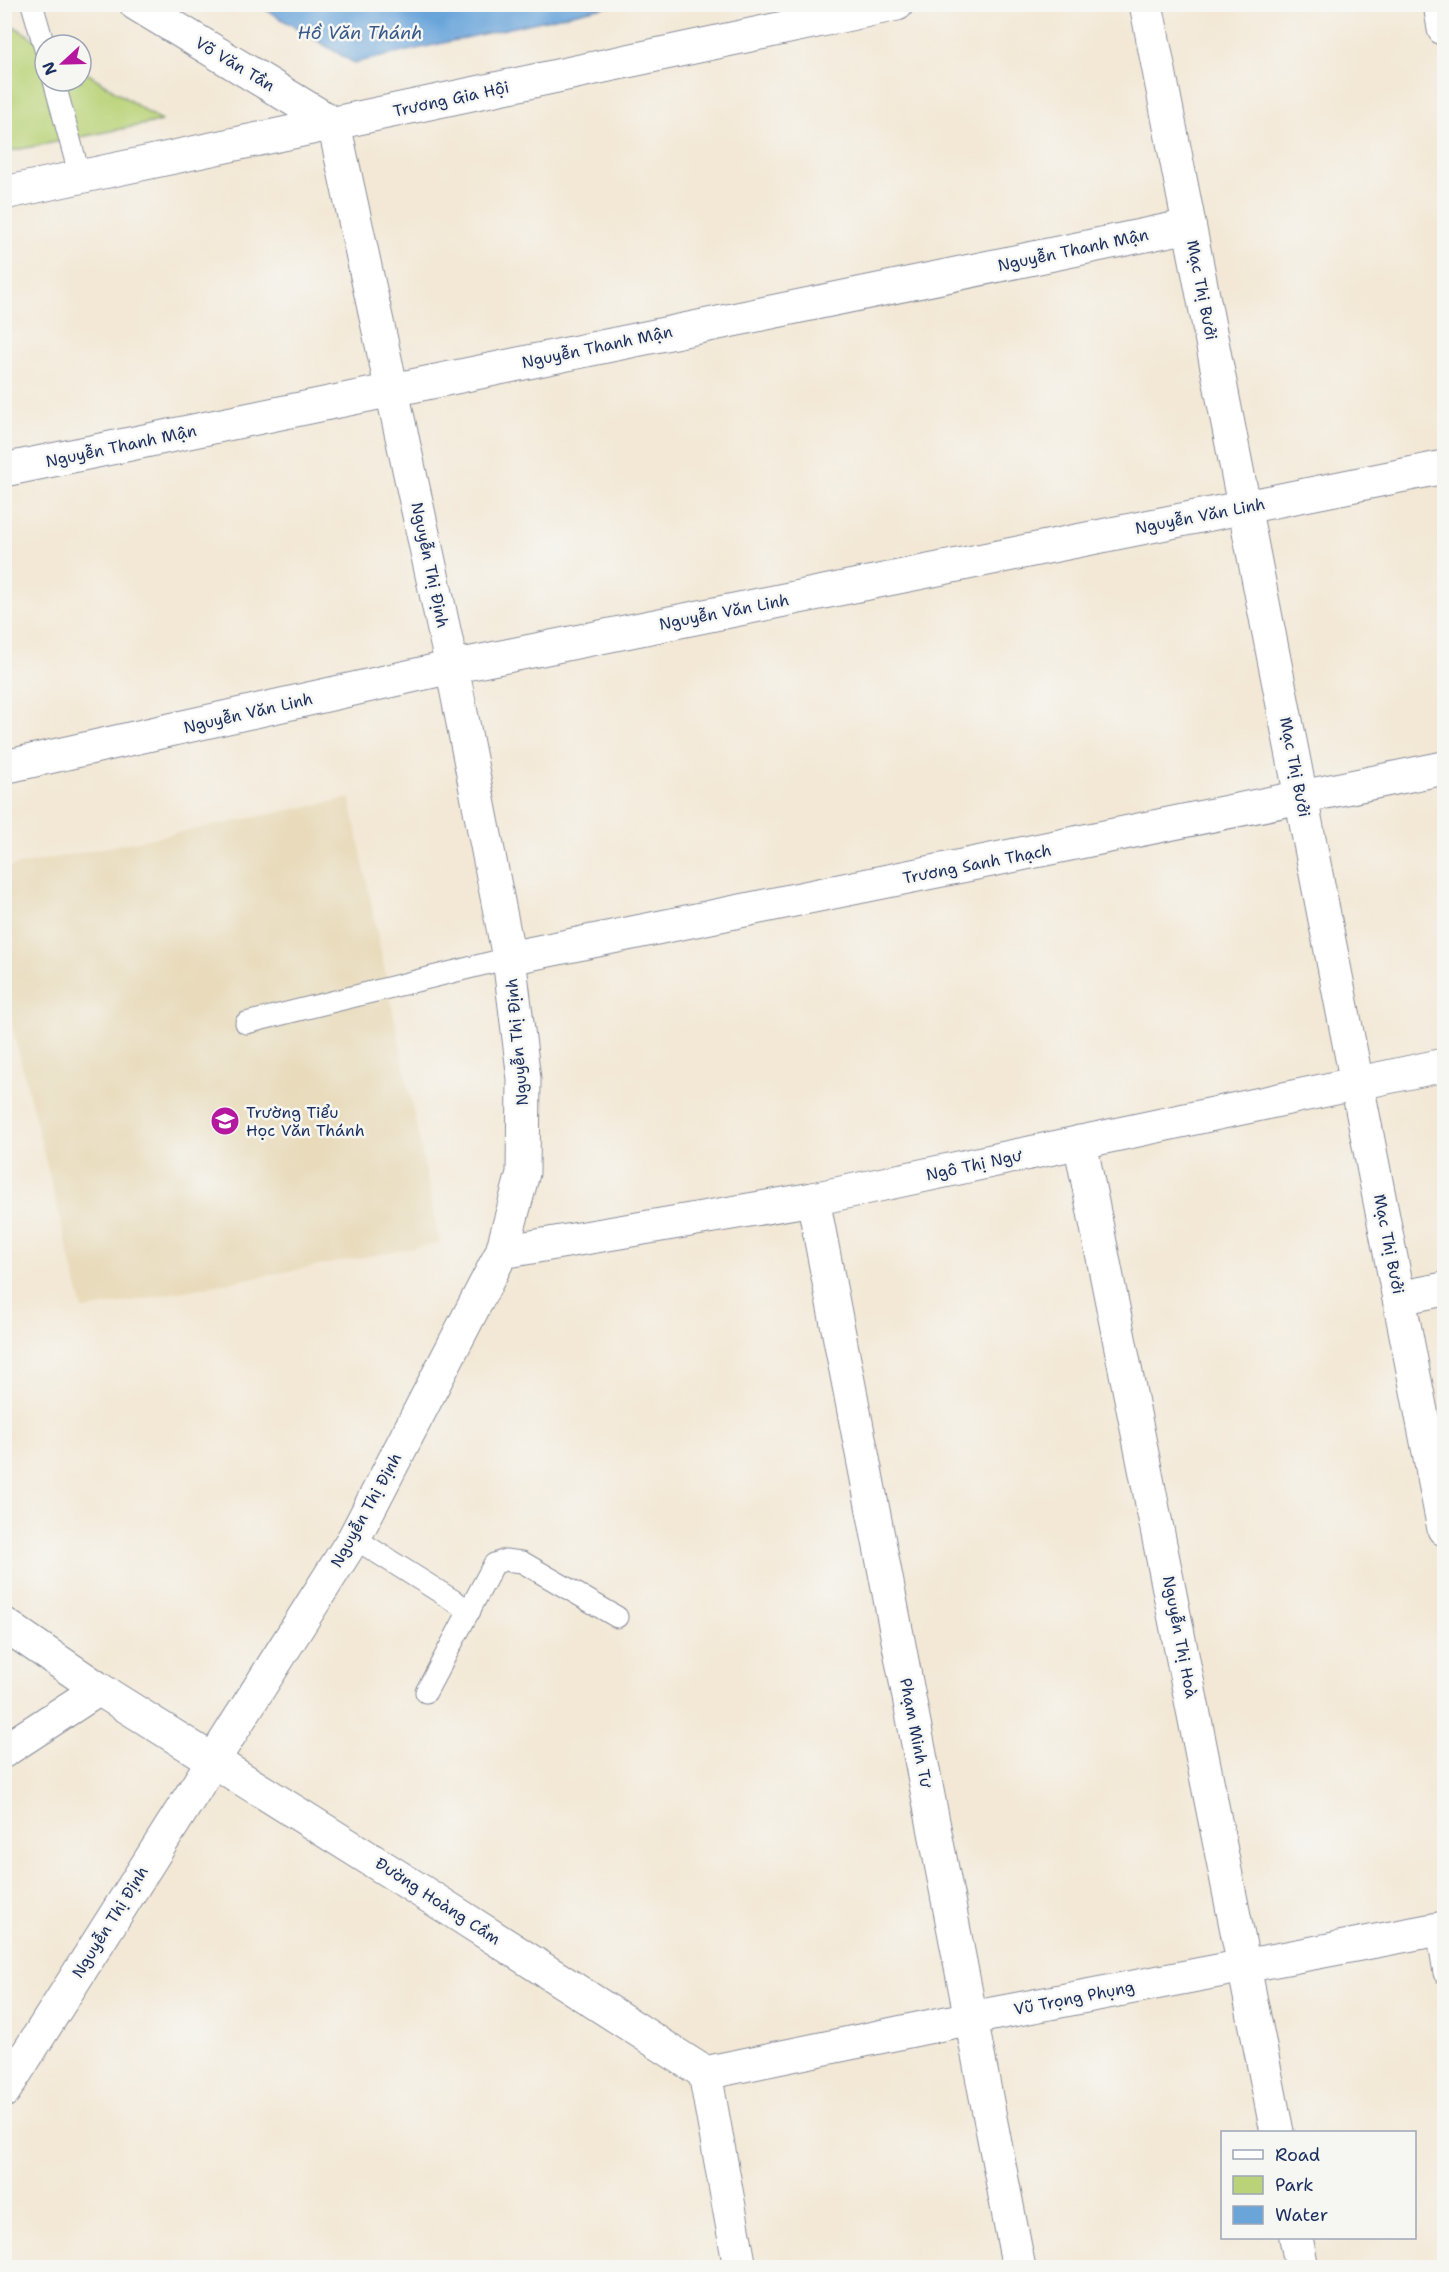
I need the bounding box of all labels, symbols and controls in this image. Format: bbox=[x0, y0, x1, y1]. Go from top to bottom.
water label: Hồ Văn Thánh bbox=[297, 21, 423, 45]
street label: Võ Văn Tần bbox=[191, 32, 279, 96]
north arrow bbox=[33, 33, 93, 93]
text: N bbox=[37, 59, 62, 78]
street label: Trương Gia Hội bbox=[391, 76, 511, 122]
street label: Nguyễn Thanh Mận bbox=[996, 224, 1150, 276]
street label: Mạc Thị Bưởi bbox=[1182, 238, 1222, 342]
street label: Nguyễn Thanh Mận bbox=[520, 321, 674, 373]
street label: Nguyễn Thanh Mận bbox=[44, 420, 198, 472]
street label: Nguyễn Văn Linh bbox=[1133, 493, 1267, 539]
street label: Nguyễn Thị Định bbox=[406, 500, 454, 630]
street label: Nguyễn Văn Linh bbox=[657, 589, 791, 635]
street label: Nguyễn Văn Linh bbox=[181, 688, 315, 738]
street label: Mạc Thị Bưởi bbox=[1275, 715, 1315, 819]
street label: Trương Sanh Thạch bbox=[901, 839, 1053, 889]
street label: Nguyễn Thị Định bbox=[501, 977, 533, 1107]
place label: Trường Tiểu Học Văn Thánh bbox=[246, 1102, 365, 1141]
school or university icon: Trường Tiểu Học Văn Thánh bbox=[209, 1105, 241, 1137]
street label: Ngô Thị Ngư bbox=[924, 1144, 1025, 1185]
street label: Mạc Thị Bưởi bbox=[1369, 1192, 1409, 1296]
street label: Nguyễn Thị Định bbox=[326, 1449, 406, 1571]
street label: Nguyễn Thị Hoà bbox=[1158, 1574, 1202, 1700]
street label: Phạm Minh Tư bbox=[895, 1676, 937, 1790]
street label: Đường Hoàng Cầm bbox=[371, 1853, 505, 1949]
street label: Nguyễn Thị Định bbox=[67, 1862, 153, 1982]
street label: Vũ Trọng Phụng bbox=[1012, 1976, 1136, 2020]
legend bbox=[1221, 2131, 1416, 2239]
text: Road bbox=[1275, 2143, 1320, 2167]
text: Park bbox=[1275, 2173, 1314, 2197]
text: Water bbox=[1275, 2203, 1328, 2227]

